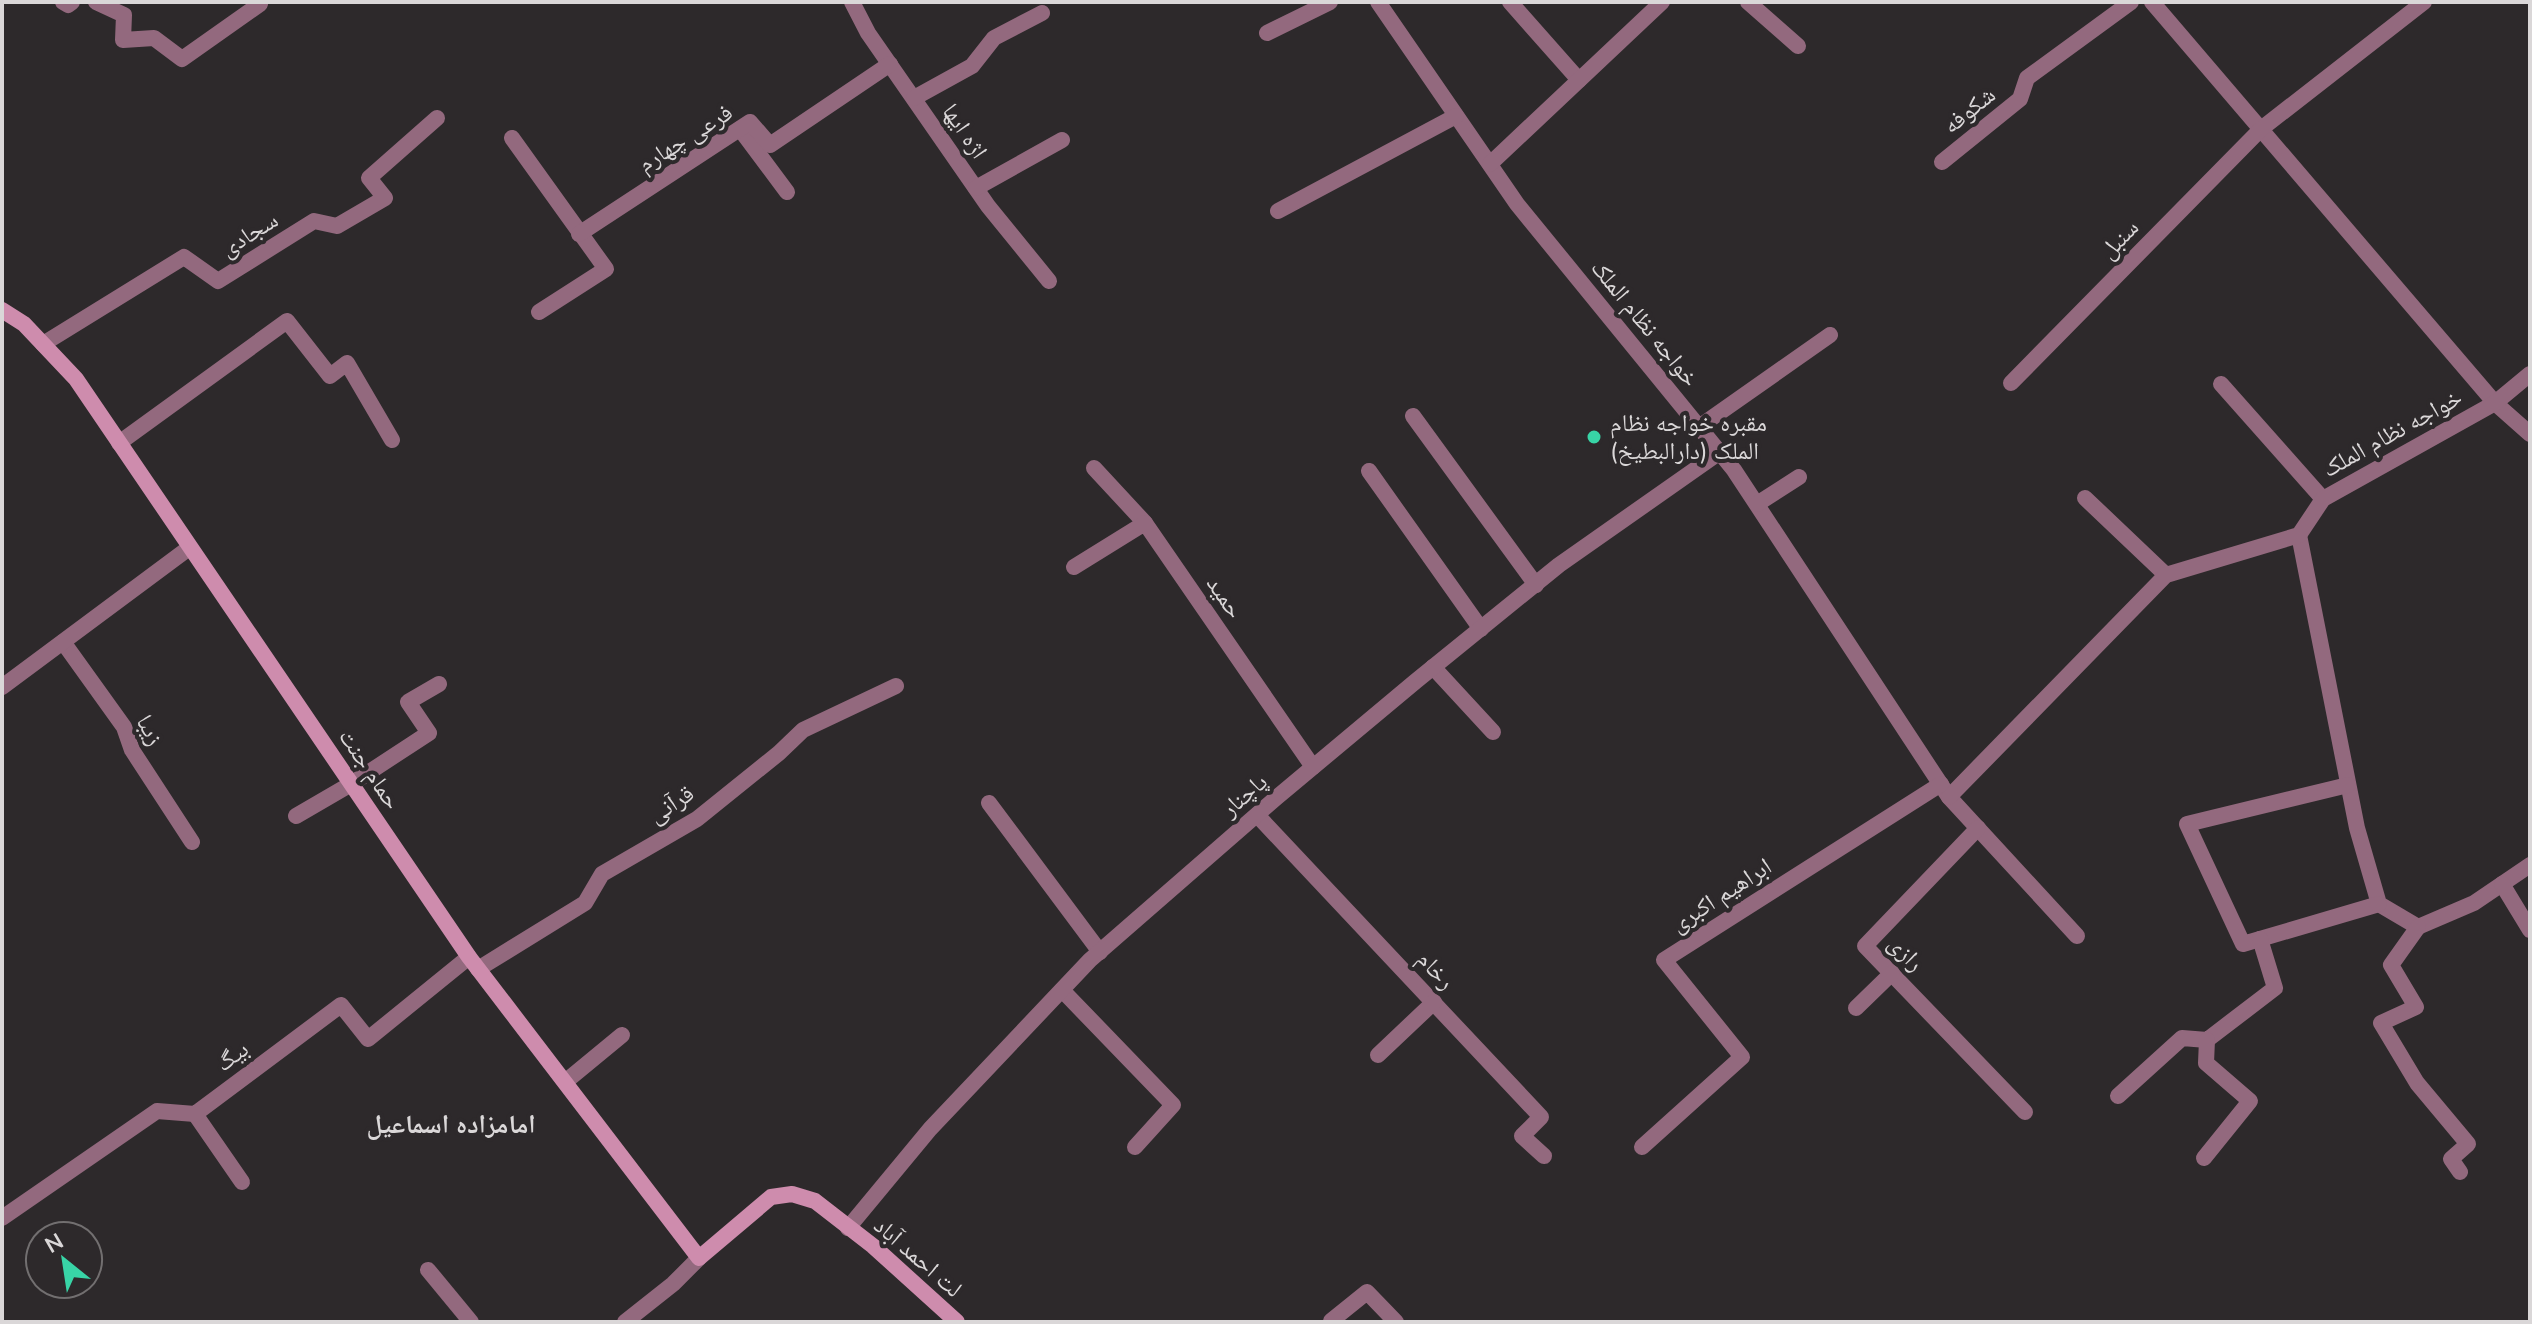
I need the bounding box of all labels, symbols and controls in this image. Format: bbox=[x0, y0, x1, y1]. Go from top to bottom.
street label: شکوفه bbox=[1936, 79, 2002, 141]
street label: فرعی چهارم bbox=[632, 96, 738, 180]
street label: اژه ایها bbox=[935, 97, 995, 165]
street label: سجادی bbox=[214, 204, 284, 264]
street label: سنبل bbox=[2092, 212, 2146, 266]
street label: خواجه نظام الملک bbox=[1584, 253, 1706, 393]
street label: خواجه نظام الملک bbox=[2316, 381, 2468, 485]
place label: مقبره خواجه نظام الملک (دارالبطیخ) bbox=[1610, 407, 1767, 467]
marker: مقبره خواجه نظام الملک (دارالبطیخ) bbox=[1585, 428, 1603, 446]
street label: حمید bbox=[1199, 569, 1251, 625]
street label: زیبا bbox=[129, 709, 171, 751]
street label: حمام جنت bbox=[331, 722, 409, 816]
street label: پاچنار bbox=[1213, 766, 1274, 825]
street label: قرآنی bbox=[642, 777, 700, 831]
street label: ابراهیم اکبری bbox=[1664, 850, 1778, 940]
street label: رازی bbox=[1881, 928, 1931, 978]
street label: رخام bbox=[1410, 944, 1462, 996]
street label: بیگ bbox=[209, 1033, 255, 1079]
district label: امامزاده اسماعیل bbox=[366, 1107, 536, 1142]
street label: لت احمد آباد bbox=[867, 1210, 969, 1304]
north arrow bbox=[24, 1220, 104, 1300]
text: N bbox=[40, 1226, 69, 1261]

